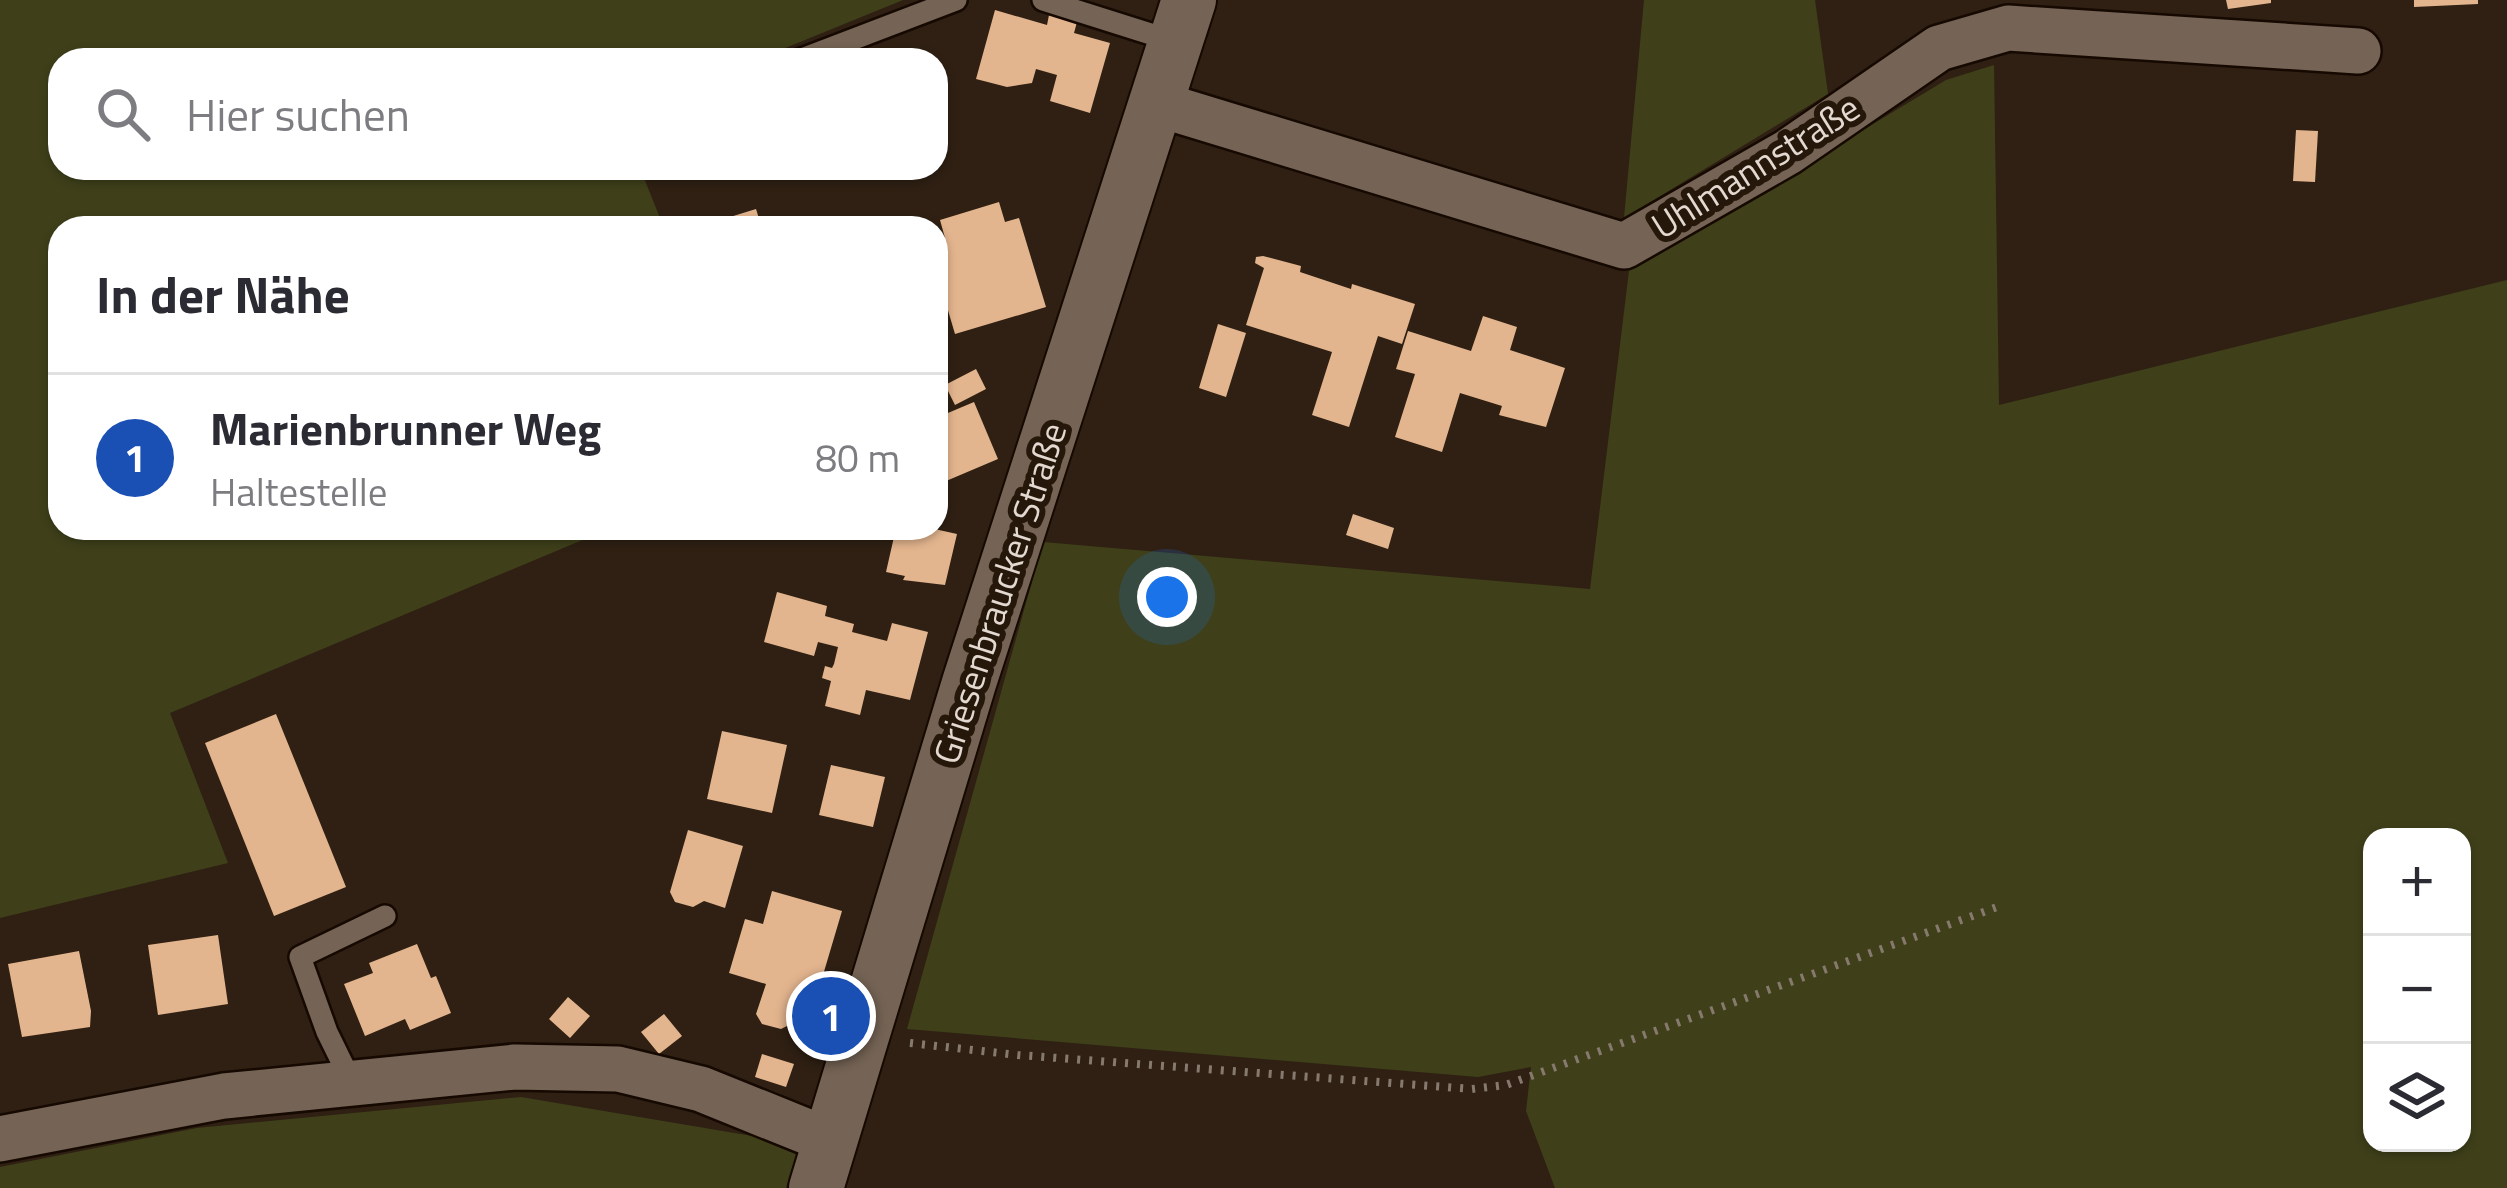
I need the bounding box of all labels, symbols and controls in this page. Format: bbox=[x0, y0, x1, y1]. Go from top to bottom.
search box bbox=[48, 48, 948, 180]
text: Hier suchen bbox=[186, 80, 410, 148]
street label: Uhlmannstraße bbox=[1640, 80, 1870, 252]
icon: search bbox=[90, 81, 156, 147]
text: In der Nähe bbox=[96, 255, 350, 333]
text: Marienbrunner Weg bbox=[210, 394, 601, 462]
street label: Griesenbraucker Straße bbox=[918, 415, 1080, 771]
text: 1 bbox=[124, 428, 146, 487]
text: 80 m bbox=[815, 428, 900, 487]
text: Haltestelle bbox=[210, 462, 388, 521]
your location bbox=[1137, 567, 1197, 627]
map controls bbox=[2363, 828, 2471, 1152]
button: + bbox=[2363, 828, 2471, 936]
button: − bbox=[2363, 936, 2471, 1044]
pin: 1 bbox=[792, 971, 870, 1061]
button: layers bbox=[2363, 1044, 2471, 1152]

